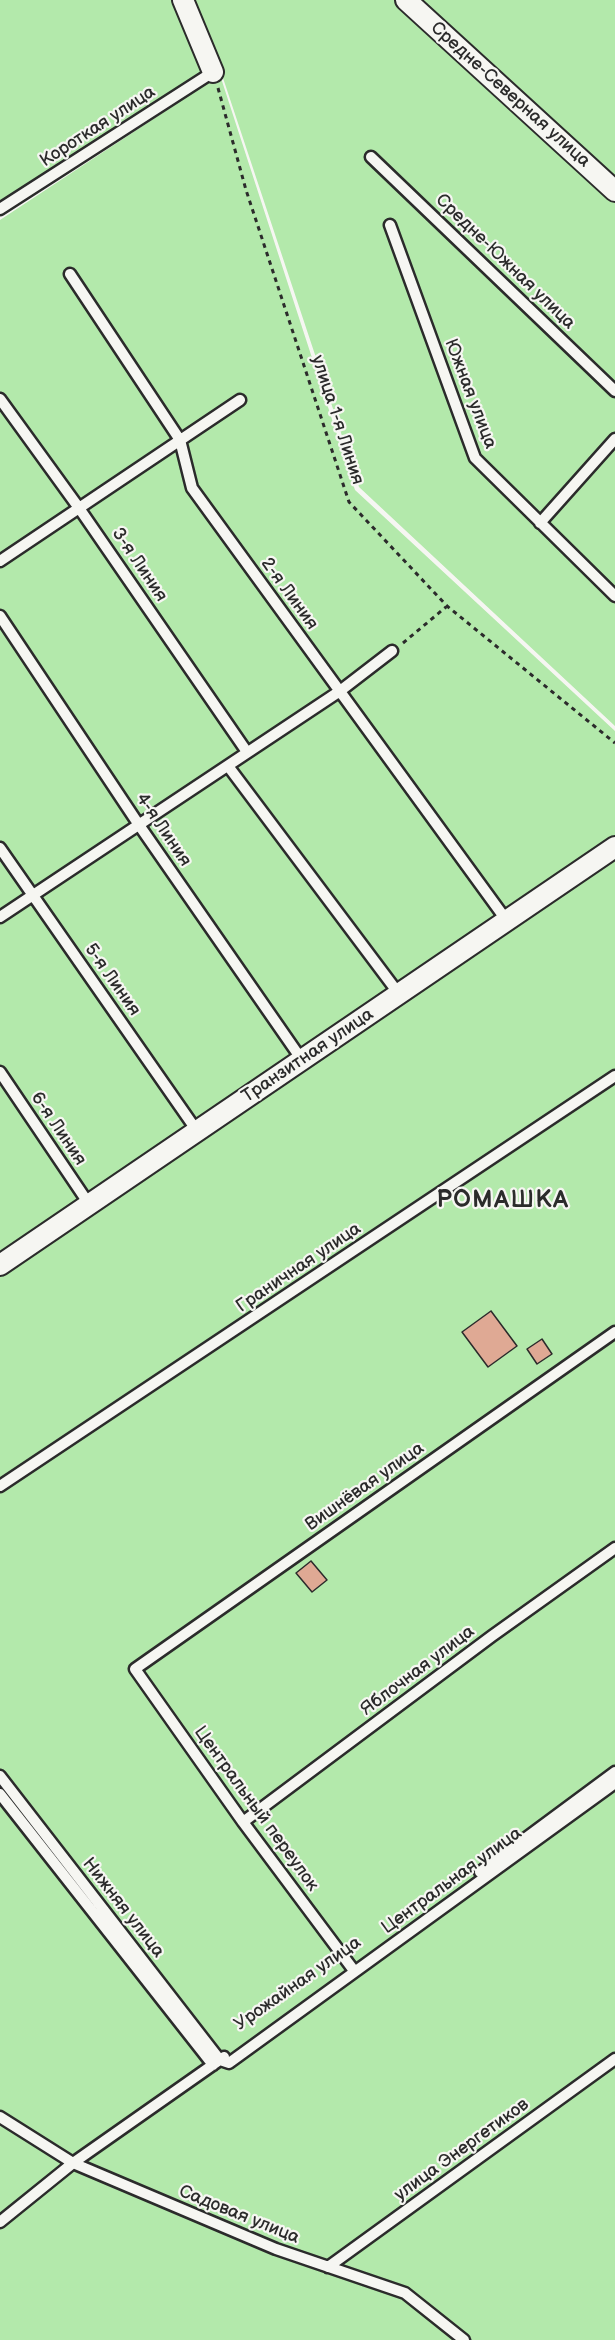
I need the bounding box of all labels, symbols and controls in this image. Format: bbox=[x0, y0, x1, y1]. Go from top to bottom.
street label: Средне-Северная улица bbox=[426, 18, 594, 172]
street label: Короткая улица bbox=[36, 82, 160, 172]
street label: Средне-Южная улица bbox=[431, 190, 579, 334]
street label: Южная улица bbox=[439, 336, 501, 452]
street label: улица 1-я Линия bbox=[306, 353, 368, 487]
street label: 3-я Линия bbox=[106, 524, 172, 606]
street label: 2-я Линия bbox=[256, 554, 322, 634]
street label: 4-я Линия bbox=[131, 789, 195, 871]
street label: 5-я Линия bbox=[79, 940, 145, 1020]
street label: Транзитная улица bbox=[238, 1004, 378, 1108]
street label: 6-я Линия bbox=[26, 1088, 90, 1170]
district label: РОМАШКА bbox=[436, 1187, 570, 1215]
street label: Граничная улица bbox=[233, 1218, 365, 1318]
street label: Вишнёвая улица bbox=[301, 1438, 429, 1536]
street label: Яблочная улица bbox=[357, 1621, 479, 1721]
street label: Центральный переулок bbox=[189, 1722, 323, 1896]
street label: Центральная улица bbox=[378, 1823, 526, 1939]
street label: Нижняя улица bbox=[77, 1854, 169, 1962]
street label: Урожайная улица bbox=[231, 1932, 365, 2036]
street label: улица Энергетиков bbox=[391, 2094, 533, 2206]
street label: Садовая улица bbox=[176, 2181, 302, 2249]

